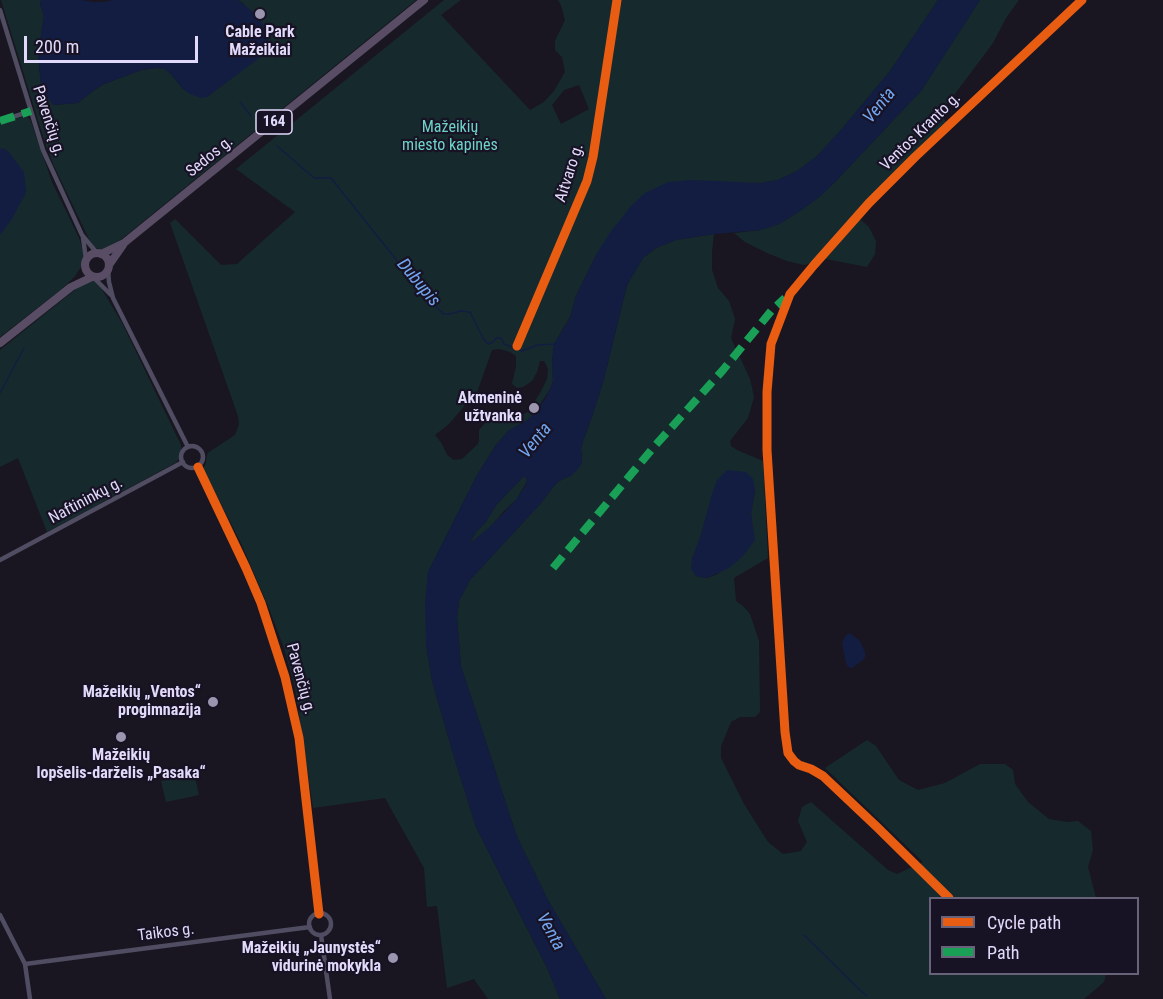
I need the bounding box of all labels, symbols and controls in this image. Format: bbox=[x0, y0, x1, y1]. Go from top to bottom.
marker: Cable Park Mažeikiai bbox=[253, 7, 267, 21]
place label: Cable Park Mažeikiai bbox=[225, 23, 295, 61]
scale bar bbox=[27, 24, 201, 62]
text: 200 m bbox=[35, 36, 79, 57]
street label: Pavenčių g. bbox=[28, 83, 68, 159]
water label: Venta bbox=[859, 84, 901, 128]
street label: Ventos Kranto g. bbox=[877, 89, 965, 175]
road number: 164 bbox=[256, 110, 292, 134]
park label: Mažeikių miesto kapinės bbox=[402, 118, 498, 156]
street label: Sedos g. bbox=[183, 132, 237, 182]
street label: Aitvaro g. bbox=[552, 141, 588, 205]
water label: Dubupis bbox=[392, 255, 444, 311]
place label: Akmeninė užtvanka bbox=[458, 389, 522, 427]
marker: Akmeninė užtvanka bbox=[527, 401, 541, 415]
water label: Venta bbox=[515, 419, 557, 463]
street label: Naftininkų g. bbox=[46, 474, 126, 528]
street label: Pavenčių g. bbox=[281, 641, 319, 717]
place label: Mažeikių „Ventos“ progimnazija bbox=[83, 683, 201, 721]
marker: Mažeikių „Ventos“ progimnazija bbox=[206, 695, 220, 709]
marker: Mažeikių lopšelis-darželis „Pasaka“ bbox=[114, 730, 128, 744]
place label: Mažeikių lopšelis-darželis „Pasaka“ bbox=[36, 746, 206, 784]
legend bbox=[929, 897, 1139, 975]
water label: Venta bbox=[531, 909, 569, 955]
text: Cycle path bbox=[987, 912, 1061, 933]
street label: Taikos g. bbox=[136, 920, 196, 946]
place label: Mažeikių „Jaunystės“ vidurinė mokykla bbox=[242, 939, 381, 977]
text: Path bbox=[987, 942, 1020, 963]
marker: Mažeikių „Jaunystės“ vidurinė mokykla bbox=[386, 951, 400, 965]

